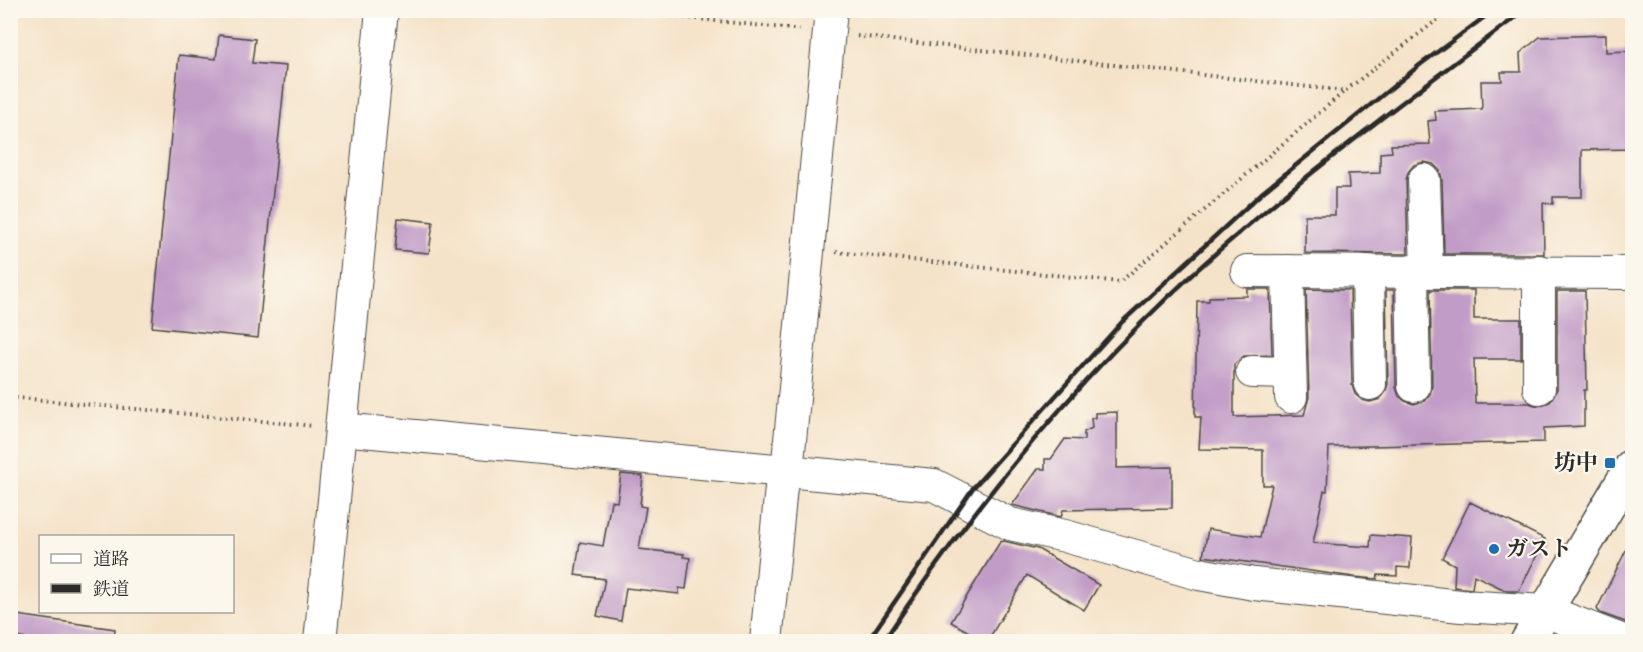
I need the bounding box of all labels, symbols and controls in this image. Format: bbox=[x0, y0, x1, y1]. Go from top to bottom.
place label: 坊中 bbox=[1554, 450, 1598, 477]
marker: 坊中 bbox=[1603, 456, 1617, 470]
legend bbox=[39, 535, 234, 613]
place label: ガスト bbox=[1506, 536, 1572, 563]
marker: ガスト bbox=[1487, 542, 1501, 556]
text: 道路 bbox=[93, 548, 129, 571]
text: 鉄道 bbox=[93, 578, 129, 601]

